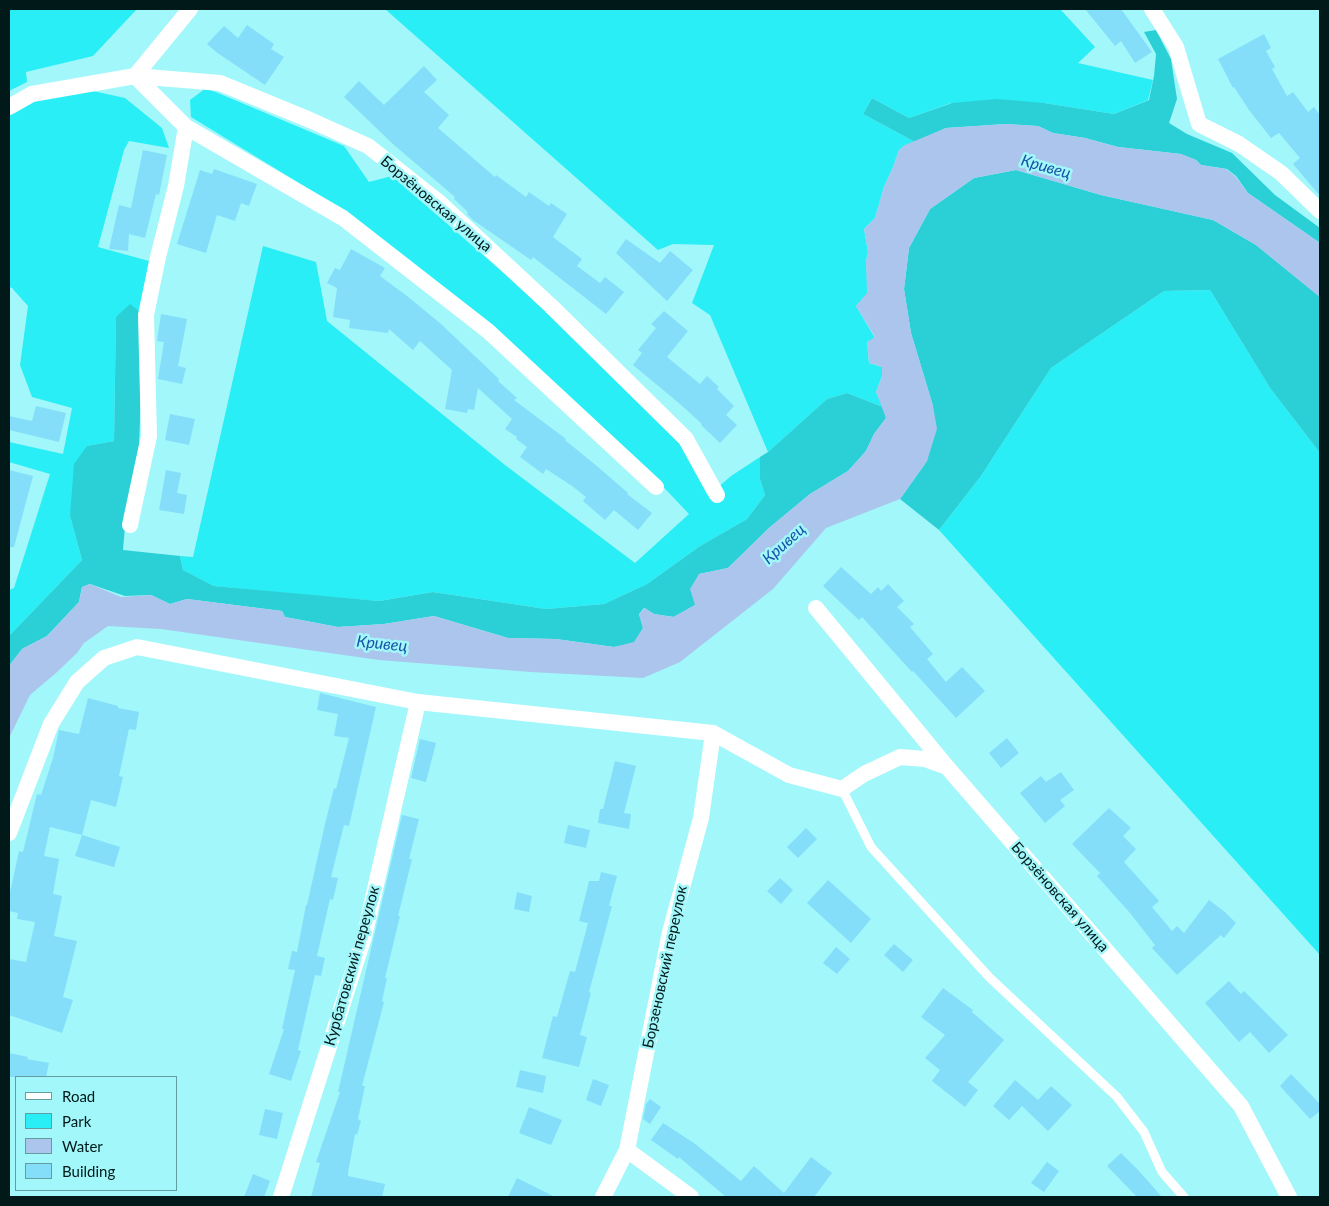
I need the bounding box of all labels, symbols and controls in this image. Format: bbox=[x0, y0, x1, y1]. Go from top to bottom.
water label: Кривец bbox=[1019, 151, 1073, 183]
street label: Борзёновская улица bbox=[377, 152, 495, 256]
water label: Кривец bbox=[759, 520, 809, 568]
water label: Кривец bbox=[356, 632, 408, 656]
street label: Борзёновская улица bbox=[1007, 838, 1113, 956]
street label: Курбатовский переулок bbox=[321, 884, 383, 1048]
street label: Борзеновский переулок bbox=[639, 884, 691, 1050]
legend bbox=[15, 1076, 178, 1191]
text: Road bbox=[62, 1087, 95, 1105]
text: Park bbox=[62, 1112, 91, 1130]
text: Water bbox=[62, 1137, 103, 1155]
text: Building bbox=[62, 1162, 115, 1180]

